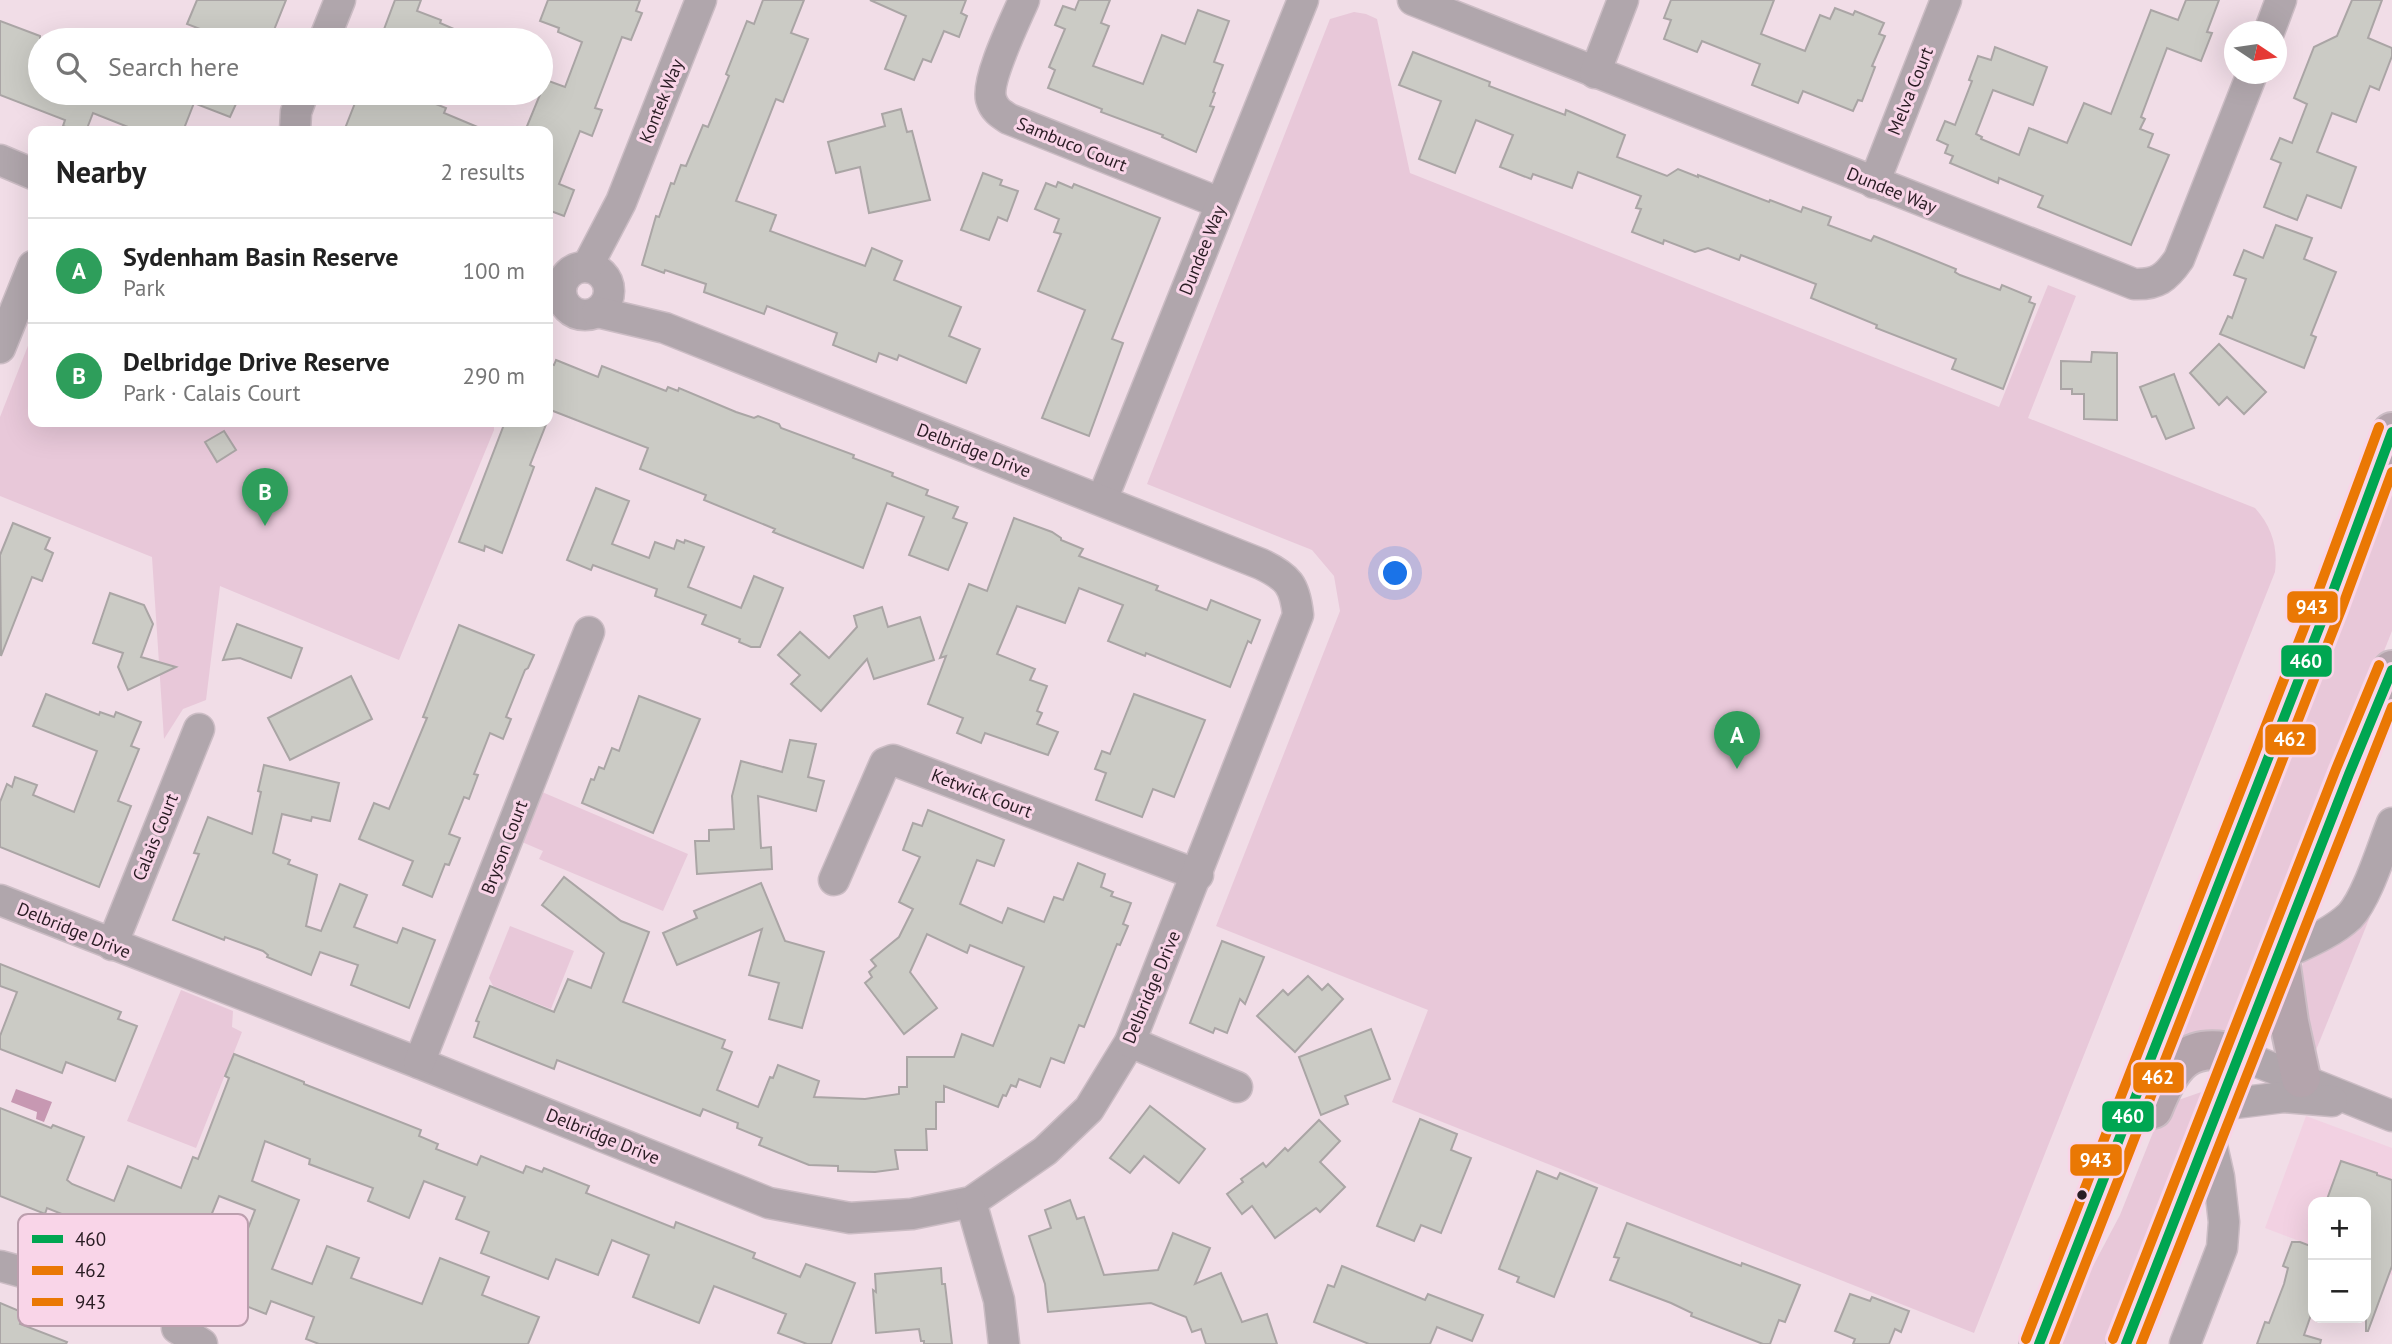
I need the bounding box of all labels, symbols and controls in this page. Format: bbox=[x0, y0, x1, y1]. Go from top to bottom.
north arrow bbox=[2224, 21, 2287, 84]
search box bbox=[28, 28, 553, 105]
street label: Melva Court bbox=[1882, 44, 1938, 138]
icon: search bbox=[52, 48, 90, 86]
text: Search here bbox=[108, 50, 239, 83]
street label: Kontek Way bbox=[634, 55, 689, 146]
street label: Sambuco Court bbox=[1014, 112, 1130, 176]
text: Nearby bbox=[56, 152, 146, 191]
text: 2 results bbox=[441, 157, 525, 186]
street label: Dundee Way bbox=[1844, 162, 1941, 219]
street label: Dundee Way bbox=[1174, 201, 1231, 298]
text: Sydenham Basin Reserve bbox=[123, 240, 399, 273]
text: A bbox=[72, 256, 86, 285]
text: 100 m bbox=[463, 256, 525, 285]
text: Park bbox=[123, 273, 165, 302]
text: Delbridge Drive Reserve bbox=[123, 345, 390, 378]
text: B bbox=[72, 361, 86, 390]
text: 290 m bbox=[463, 361, 525, 390]
text: Park · Calais Court bbox=[123, 378, 301, 407]
street label: Delbridge Drive bbox=[914, 418, 1034, 482]
pin: B bbox=[242, 468, 288, 526]
your location bbox=[1378, 556, 1412, 590]
line badge: 943 bbox=[2286, 590, 2339, 624]
text: 943 bbox=[2296, 595, 2328, 619]
line badge: 460 bbox=[2280, 644, 2333, 678]
text: 460 bbox=[2290, 649, 2322, 673]
pin: A bbox=[1714, 711, 1760, 769]
line badge: 462 bbox=[2264, 723, 2317, 756]
text: 462 bbox=[2274, 727, 2306, 751]
street label: Ketwick Court bbox=[928, 763, 1036, 823]
street label: Calais Court bbox=[127, 790, 183, 884]
street label: Bryson Court bbox=[476, 797, 532, 897]
street label: Delbridge Drive bbox=[14, 897, 134, 963]
street label: Delbridge Drive bbox=[1117, 927, 1185, 1047]
line badge: 462 bbox=[2132, 1061, 2185, 1094]
text: 462 bbox=[2142, 1065, 2174, 1089]
line badge: 460 bbox=[2101, 1100, 2155, 1133]
street label: Delbridge Drive bbox=[543, 1103, 663, 1169]
text: 460 bbox=[2112, 1104, 2144, 1128]
line badge: 943 bbox=[2069, 1143, 2123, 1177]
text: 943 bbox=[2080, 1148, 2112, 1172]
unlabelled marker bbox=[2075, 1188, 2089, 1202]
map controls bbox=[2308, 1197, 2371, 1323]
button: + bbox=[2308, 1197, 2371, 1260]
legend bbox=[18, 1214, 248, 1326]
text: 460 bbox=[75, 1227, 106, 1251]
text: 462 bbox=[75, 1258, 106, 1282]
button: − bbox=[2308, 1260, 2371, 1323]
text: 943 bbox=[75, 1290, 106, 1314]

